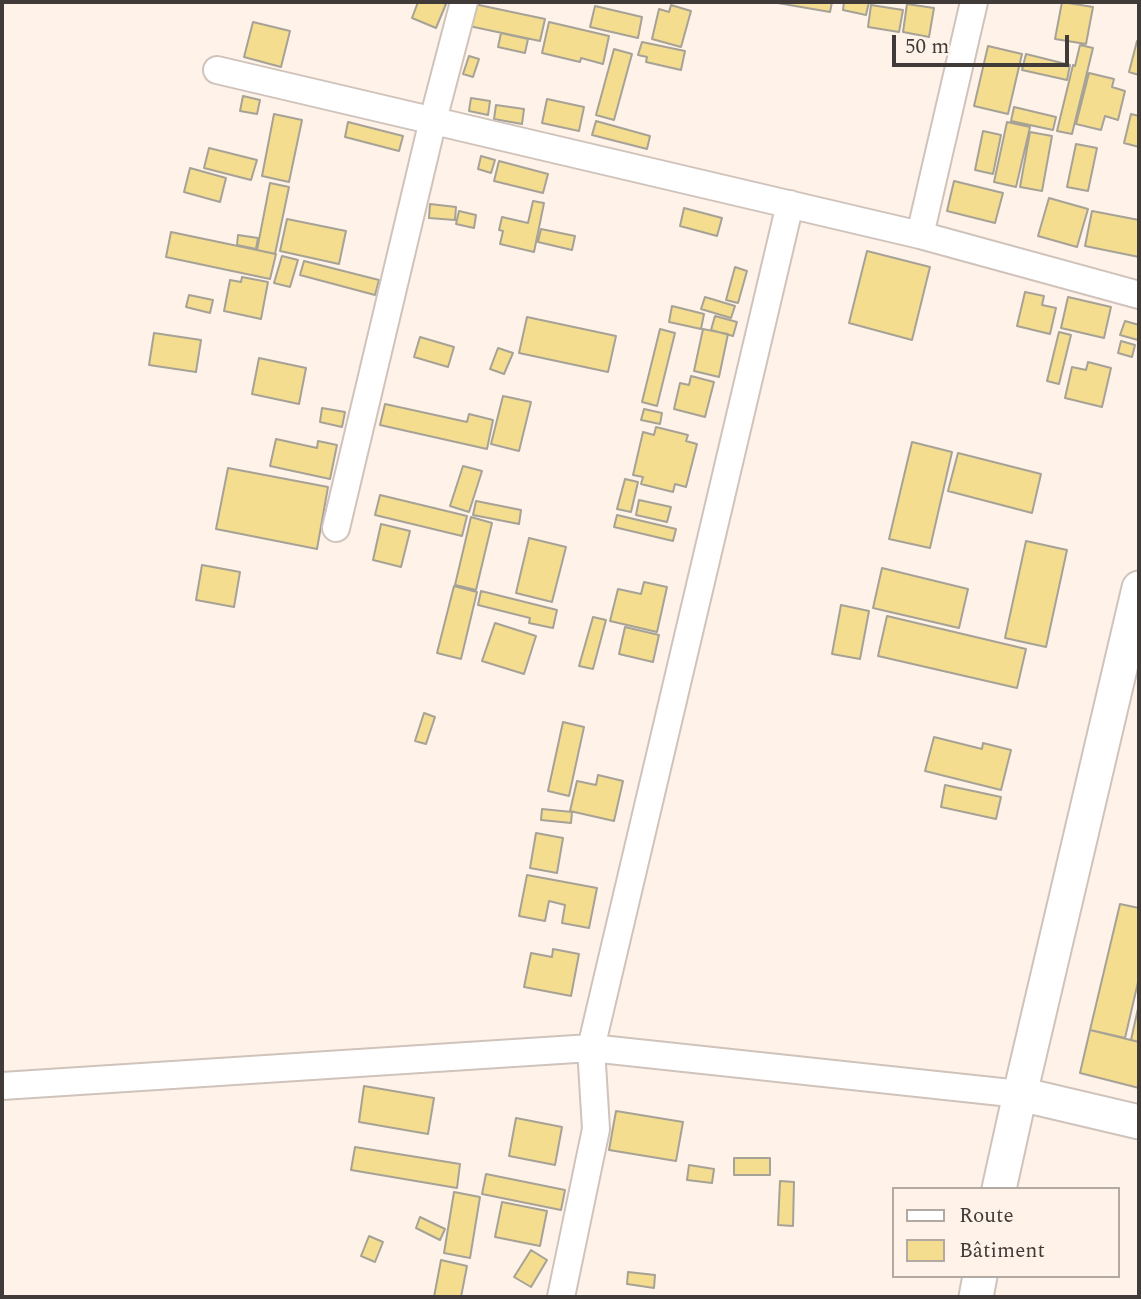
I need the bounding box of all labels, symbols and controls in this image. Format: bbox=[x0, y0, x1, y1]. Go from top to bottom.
scale bar bbox=[896, 21, 1073, 65]
text: 50 m bbox=[905, 31, 949, 63]
legend bbox=[892, 1187, 1120, 1278]
text: Route bbox=[959, 1200, 1014, 1232]
text: Bâtiment bbox=[959, 1235, 1045, 1267]

